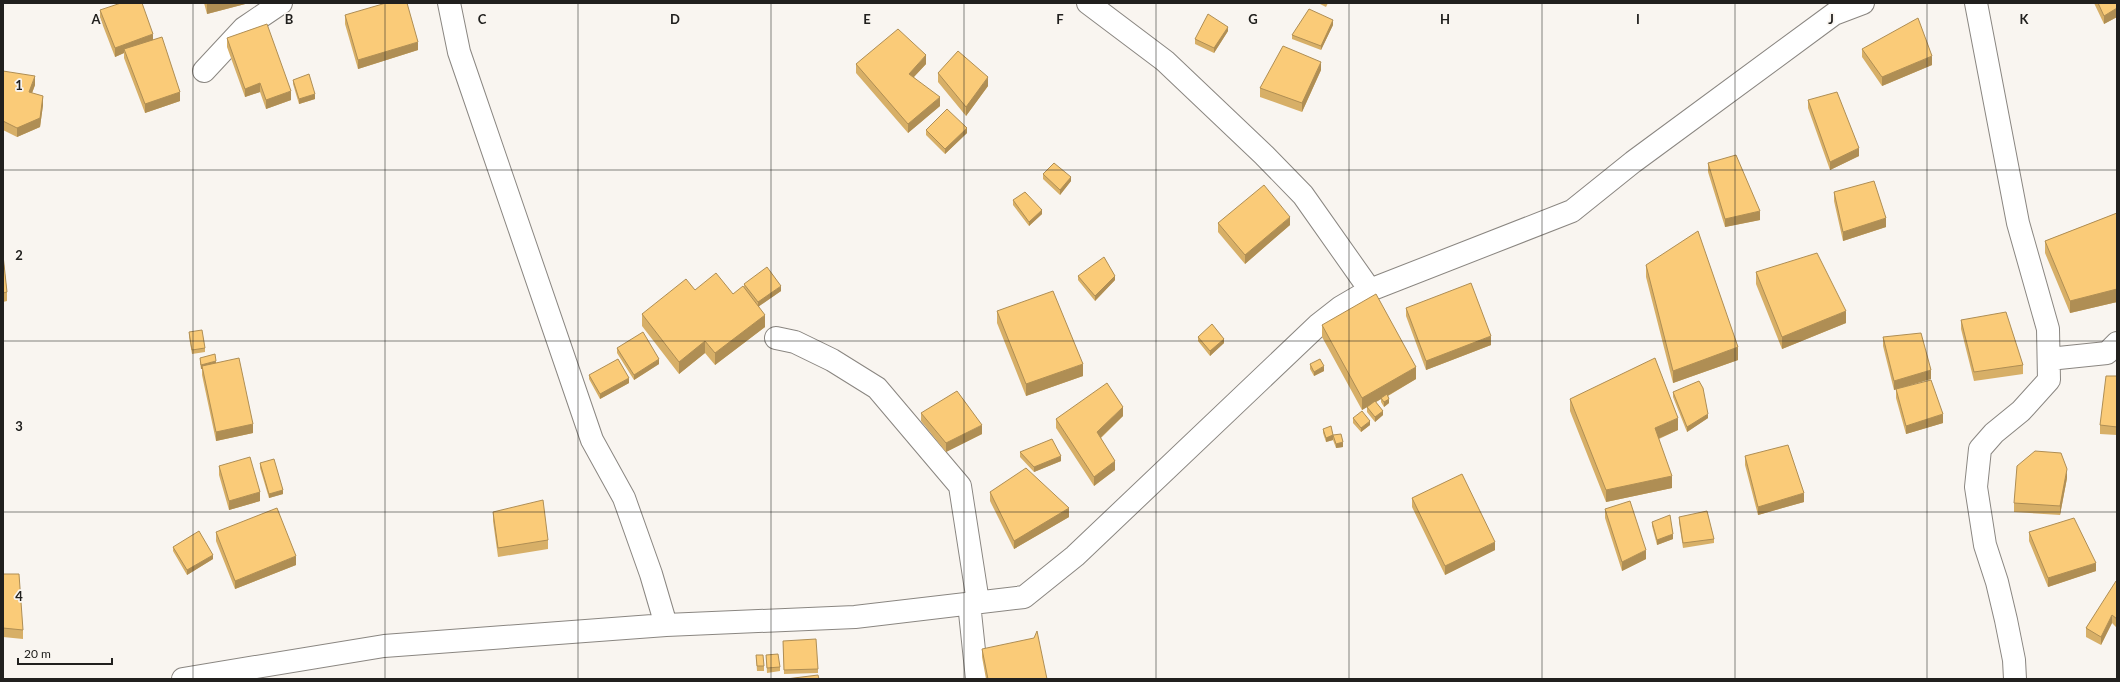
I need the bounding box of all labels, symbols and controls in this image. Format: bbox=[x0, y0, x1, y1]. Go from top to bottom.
text: A bbox=[90, 11, 101, 27]
text: B bbox=[285, 11, 294, 27]
text: C bbox=[478, 11, 487, 27]
text: D bbox=[670, 11, 680, 27]
text: E bbox=[863, 11, 871, 27]
text: F bbox=[1056, 11, 1064, 27]
text: G bbox=[1248, 11, 1258, 27]
text: H bbox=[1440, 11, 1450, 27]
text: I bbox=[1636, 11, 1640, 27]
text: J bbox=[1828, 11, 1834, 27]
text: K bbox=[2020, 11, 2030, 27]
text: 1 bbox=[15, 77, 23, 93]
text: 2 bbox=[15, 247, 23, 263]
text: 3 bbox=[15, 418, 23, 434]
text: 4 bbox=[15, 588, 23, 604]
scale bar bbox=[18, 640, 112, 666]
text: 20 m bbox=[24, 646, 51, 661]

